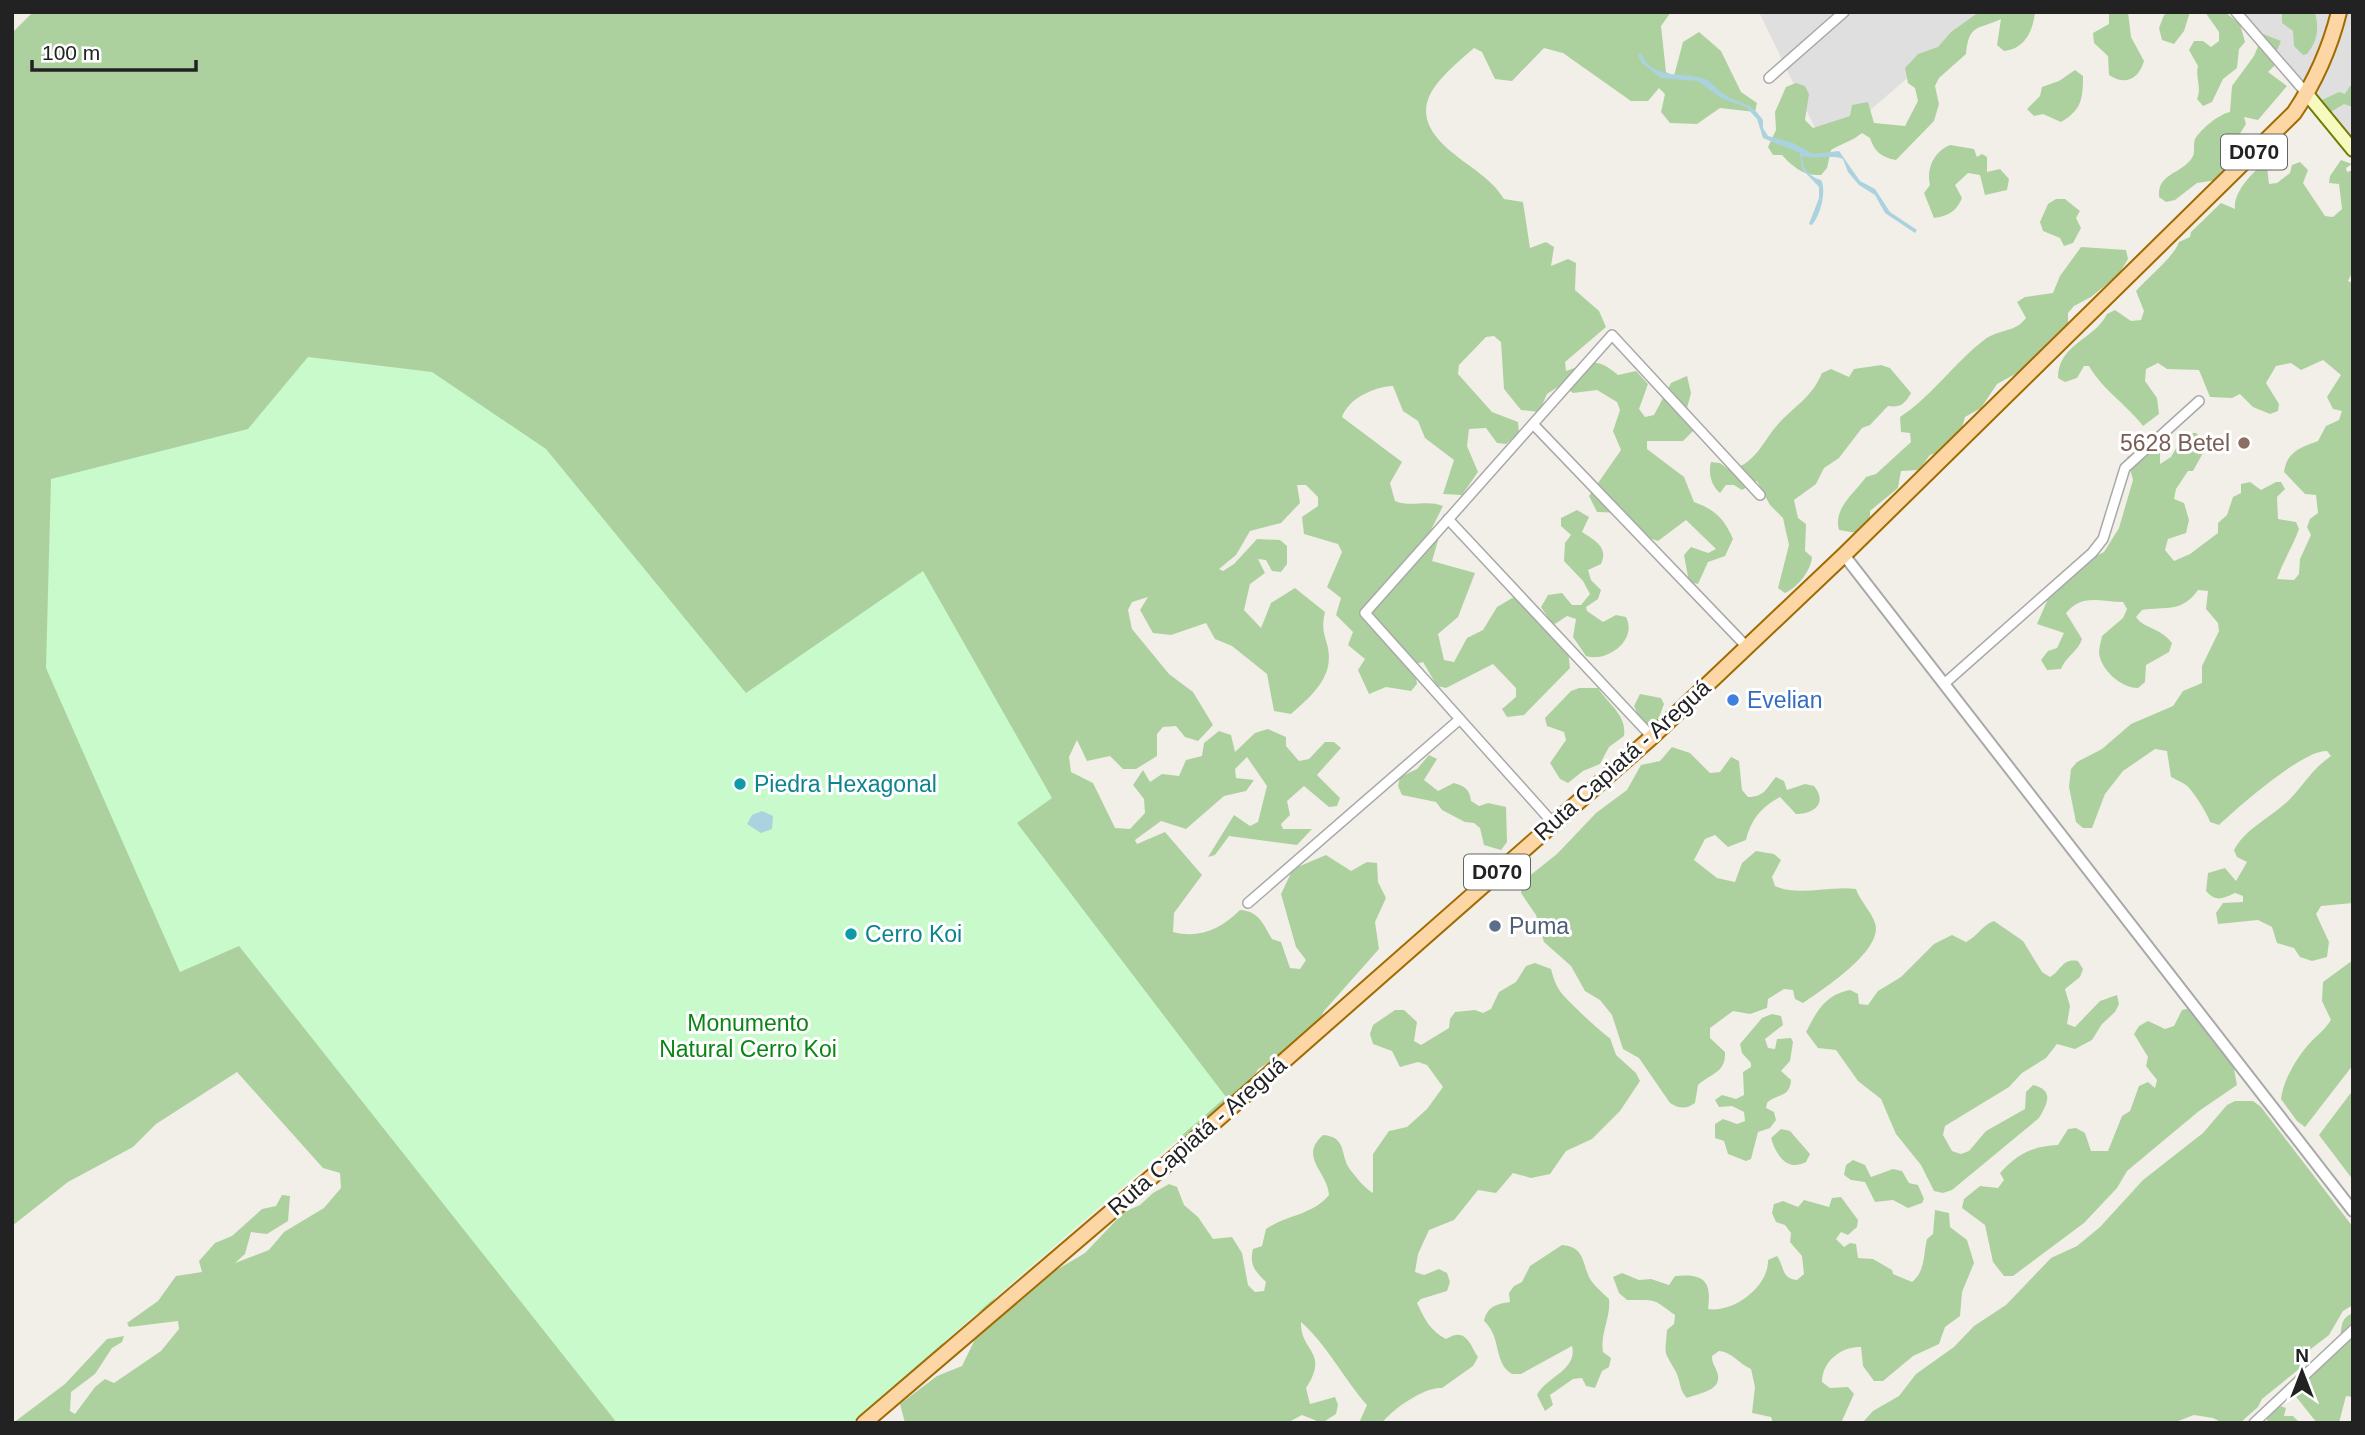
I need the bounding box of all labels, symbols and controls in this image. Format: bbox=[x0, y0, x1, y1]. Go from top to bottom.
scale bar bbox=[32, 28, 196, 72]
text: 100 m bbox=[42, 41, 100, 64]
road number: D070 bbox=[2221, 134, 2287, 170]
place label: 5628 Betel bbox=[2120, 430, 2230, 456]
marker: 5628 Betel bbox=[2236, 435, 2252, 451]
street label: Ruta Capiatá - Areguá bbox=[1529, 674, 1715, 846]
place label: Evelian bbox=[1747, 687, 1822, 713]
marker: Evelian bbox=[1725, 692, 1741, 708]
place label: Piedra Hexagonal bbox=[754, 771, 937, 797]
marker: Piedra Hexagonal bbox=[732, 776, 748, 792]
road number: D070 bbox=[1464, 854, 1530, 890]
place label: Puma bbox=[1509, 913, 1569, 939]
marker: Puma bbox=[1487, 918, 1503, 934]
place label: Cerro Koi bbox=[865, 921, 962, 947]
marker: Cerro Koi bbox=[843, 926, 859, 942]
park label: Monumento Natural Cerro Koi bbox=[659, 1010, 837, 1062]
street label: Ruta Capiatá - Areguá bbox=[1103, 1051, 1292, 1220]
north arrow bbox=[2267, 1337, 2337, 1407]
text: N bbox=[2295, 1345, 2309, 1366]

